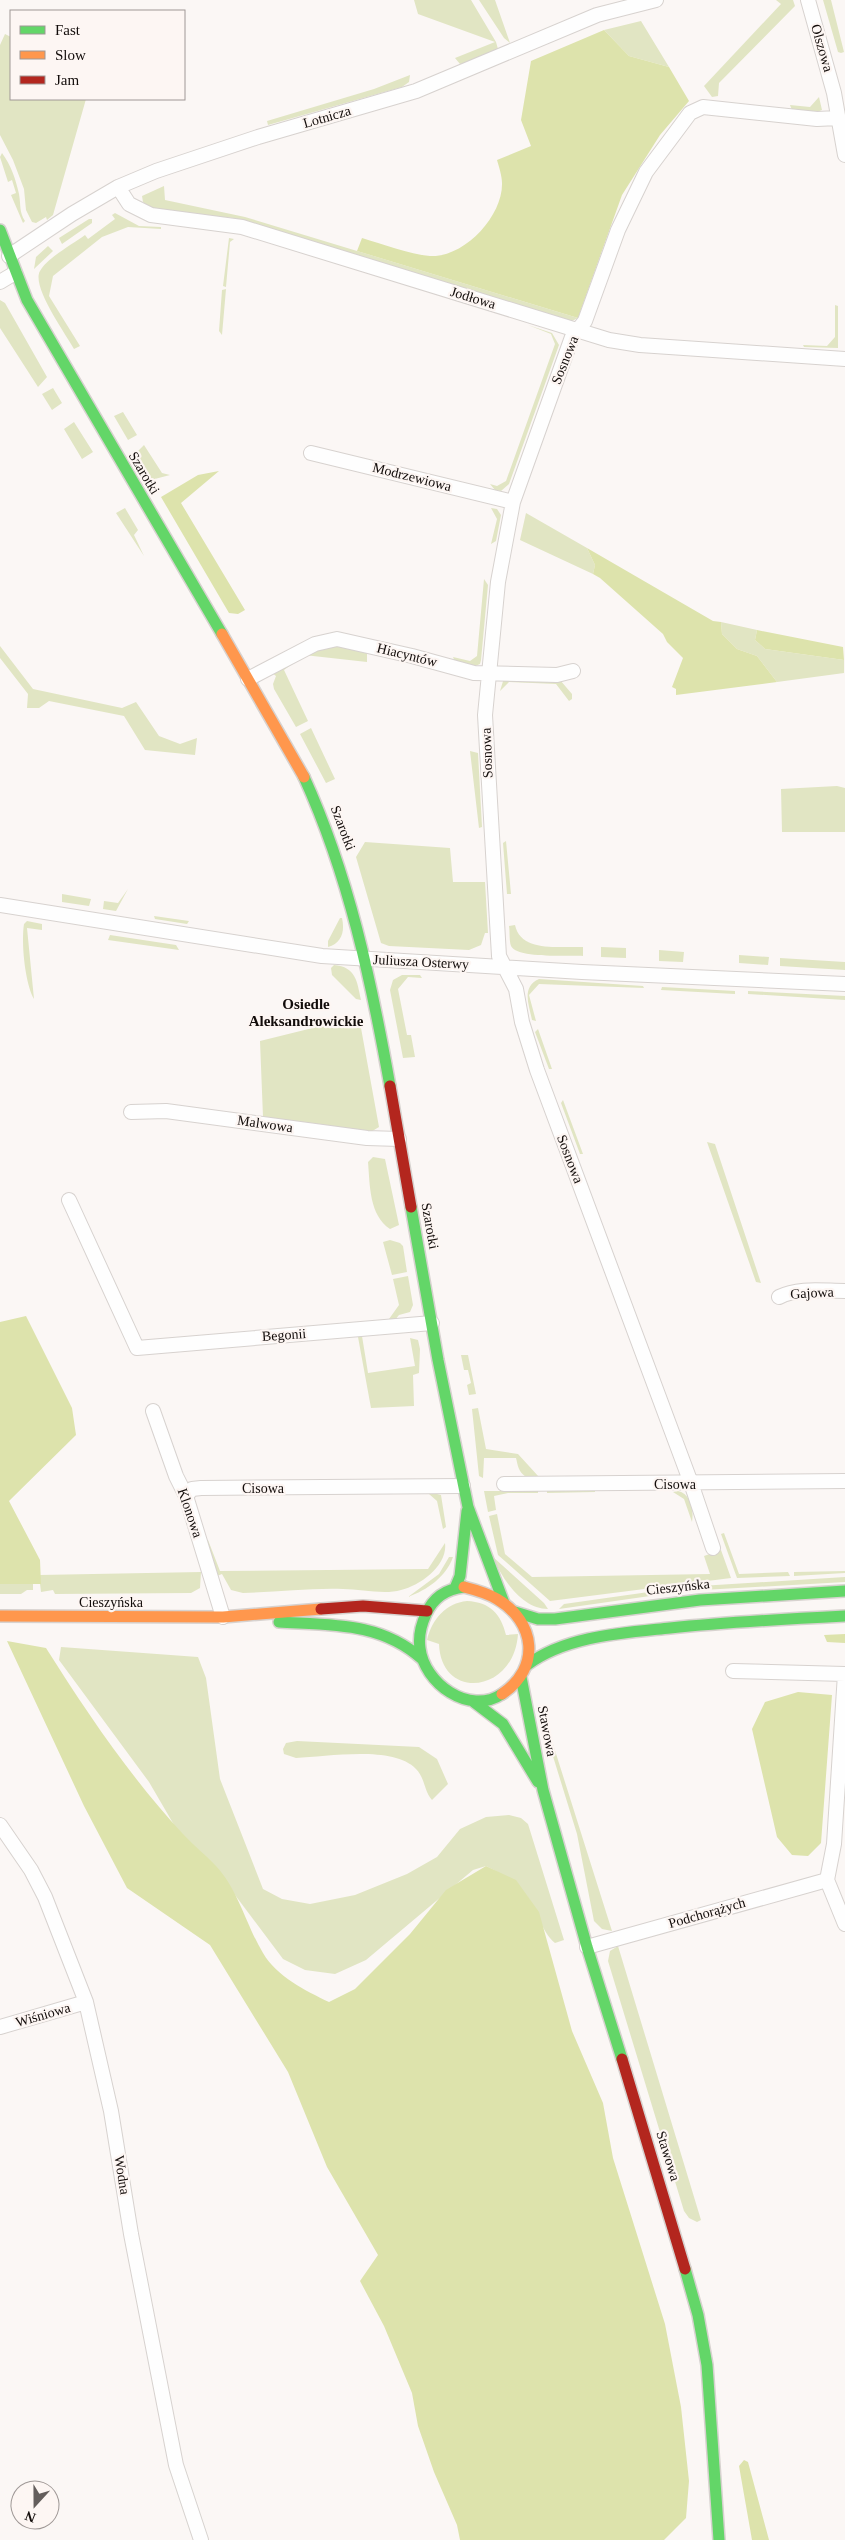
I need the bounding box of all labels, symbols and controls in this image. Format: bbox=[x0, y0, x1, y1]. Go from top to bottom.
legend bbox=[10, 10, 185, 100]
text: Fast bbox=[55, 22, 81, 38]
street label: Olszowa bbox=[808, 22, 836, 74]
text: Slow bbox=[55, 47, 86, 63]
text: Jam bbox=[55, 72, 79, 88]
street label: Lotnicza bbox=[301, 103, 353, 131]
street label: Jodłowa bbox=[448, 284, 498, 312]
street label: Sosnowa bbox=[549, 333, 582, 386]
street label: Szarotki bbox=[126, 449, 162, 497]
street label: Modrzewiowa bbox=[371, 460, 454, 494]
street label: Hiacyntów bbox=[375, 640, 439, 670]
street label: Sosnowa bbox=[479, 727, 495, 779]
street label: Szarotki bbox=[328, 804, 358, 853]
street label: Juliusza Osterwy bbox=[373, 952, 469, 972]
district label: Osiedle Aleksandrowickie bbox=[249, 996, 364, 1029]
street label: Malwowa bbox=[236, 1113, 295, 1135]
street label: Sosnowa bbox=[554, 1133, 586, 1186]
street label: Szarotki bbox=[419, 1202, 441, 1250]
street label: Gajowa bbox=[790, 1284, 835, 1302]
street label: Begonii bbox=[261, 1326, 307, 1344]
street label: Cisowa bbox=[654, 1477, 697, 1492]
street label: Cisowa bbox=[242, 1481, 285, 1496]
street label: Klonowa bbox=[175, 1486, 206, 1540]
street label: Cieszyńska bbox=[646, 1576, 711, 1598]
street label: Cieszyńska bbox=[79, 1595, 144, 1610]
street label: Stawowa bbox=[535, 1704, 559, 1758]
street label: Podchorążych bbox=[667, 1895, 747, 1931]
street label: Wiśniowa bbox=[14, 2000, 73, 2030]
street label: Stawowa bbox=[653, 2129, 683, 2183]
street label: Wodna bbox=[112, 2154, 133, 2196]
north arrow bbox=[10, 2480, 60, 2530]
text: N bbox=[23, 2508, 38, 2525]

